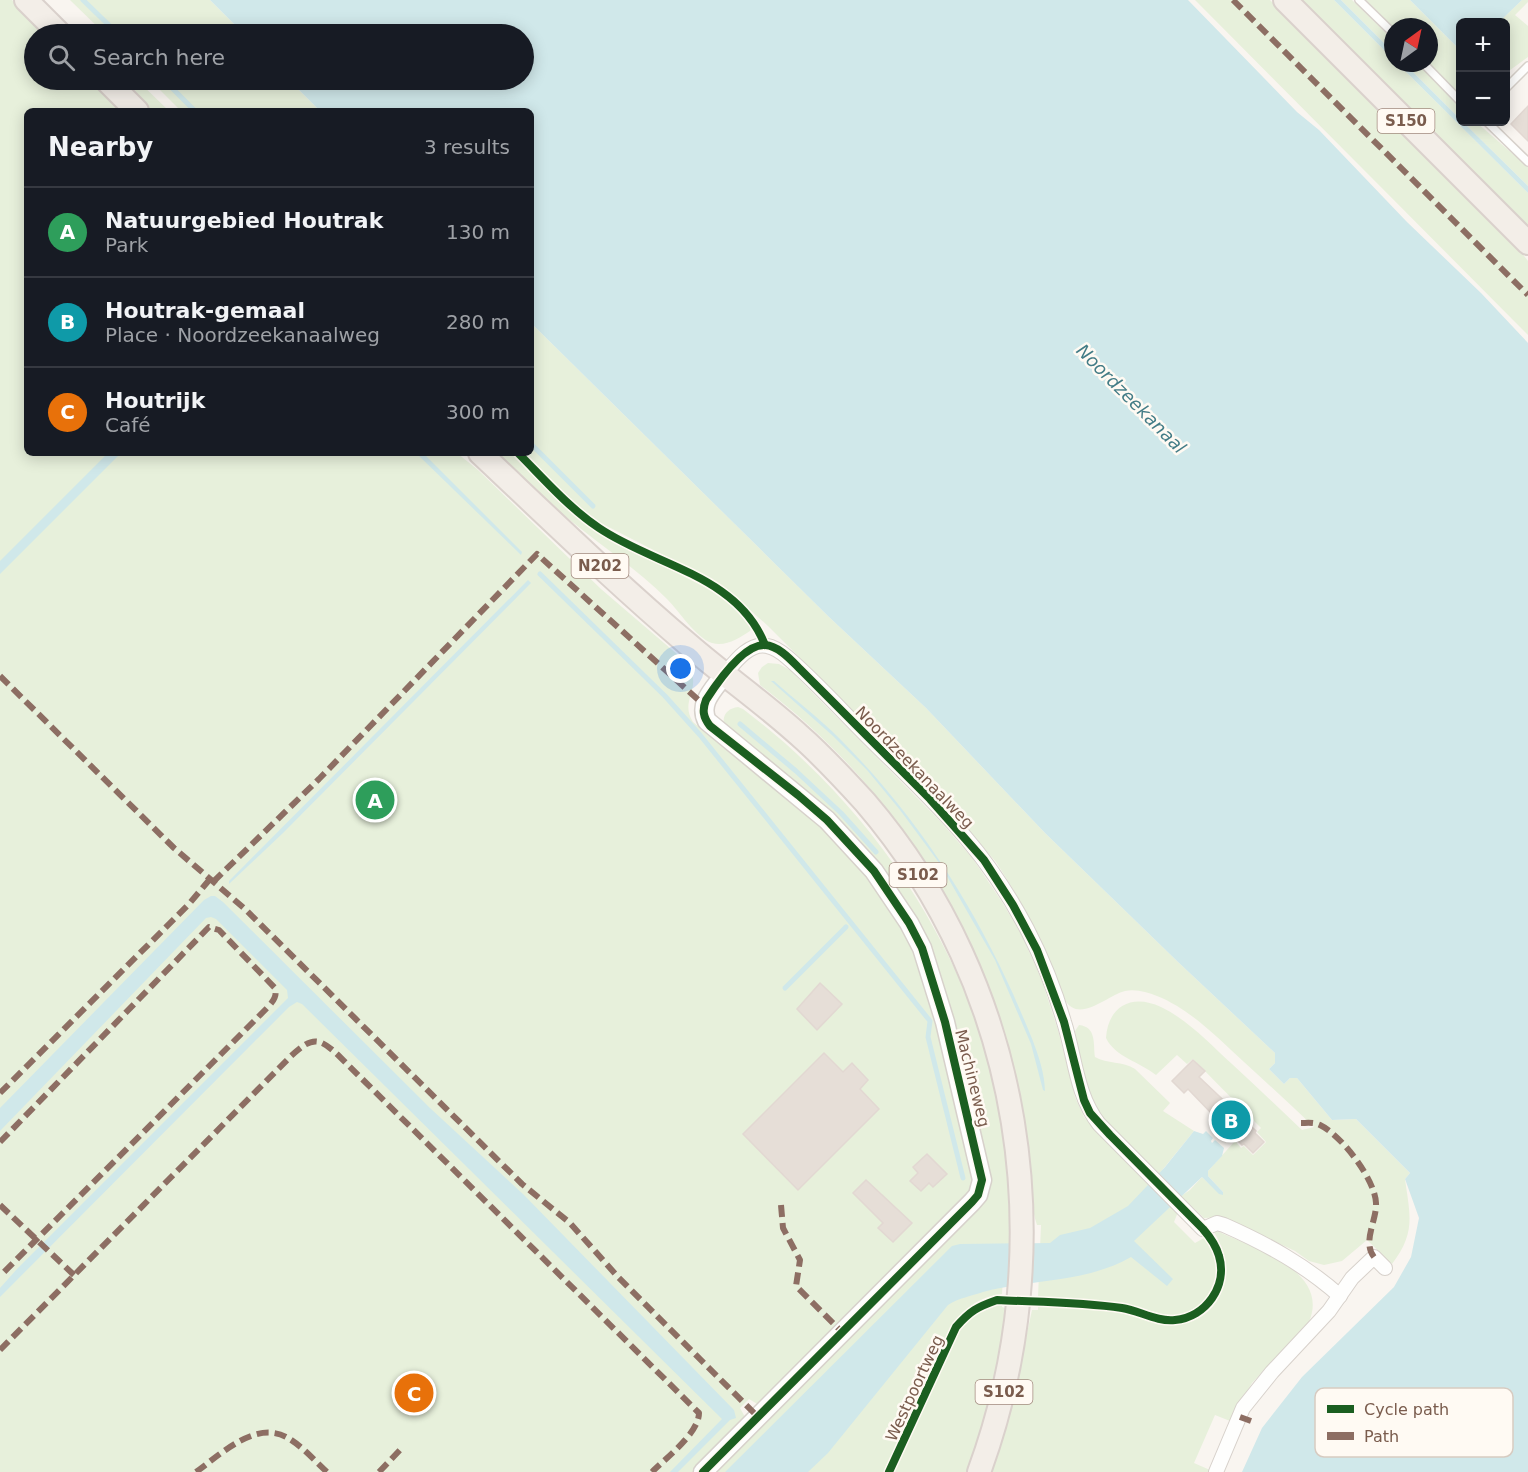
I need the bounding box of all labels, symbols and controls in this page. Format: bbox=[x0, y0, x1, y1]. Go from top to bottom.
north arrow bbox=[1384, 18, 1438, 72]
map controls bbox=[1456, 18, 1510, 126]
button: + bbox=[1456, 18, 1510, 72]
search box bbox=[24, 24, 534, 90]
icon: search bbox=[45, 41, 78, 74]
text: Search here bbox=[93, 45, 225, 70]
button: − bbox=[1456, 72, 1510, 126]
road number: S150 bbox=[1378, 109, 1434, 133]
text: Nearby bbox=[48, 132, 153, 162]
text: 3 results bbox=[424, 135, 510, 159]
text: Natuurgebied Houtrak bbox=[105, 208, 383, 233]
text: A bbox=[60, 220, 75, 244]
text: 130 m bbox=[446, 220, 510, 244]
text: Park bbox=[105, 233, 148, 257]
text: Houtrak-gemaal bbox=[105, 298, 305, 323]
text: B bbox=[60, 310, 75, 334]
text: 280 m bbox=[446, 310, 510, 334]
text: Place · Noordzeekanaalweg bbox=[105, 323, 380, 347]
water label: Noordzeekanaal bbox=[1072, 340, 1190, 458]
text: Houtrijk bbox=[105, 388, 205, 413]
text: C bbox=[60, 400, 75, 424]
text: 300 m bbox=[446, 400, 510, 424]
text: Café bbox=[105, 413, 151, 437]
road number: N202 bbox=[572, 554, 628, 578]
your location bbox=[666, 654, 695, 683]
street label: Noordzeekanaalweg bbox=[851, 702, 978, 832]
pin: A bbox=[356, 778, 394, 822]
road number: S102 bbox=[890, 863, 946, 887]
street label: Machineweg bbox=[951, 1027, 994, 1129]
pin: B bbox=[1212, 1098, 1250, 1142]
street label: Westpoortweg bbox=[882, 1332, 947, 1444]
pin: C bbox=[394, 1370, 434, 1416]
road number: S102 bbox=[976, 1380, 1032, 1404]
legend bbox=[1315, 1388, 1513, 1457]
text: Cycle path bbox=[1364, 1400, 1449, 1419]
text: Path bbox=[1364, 1427, 1399, 1446]

